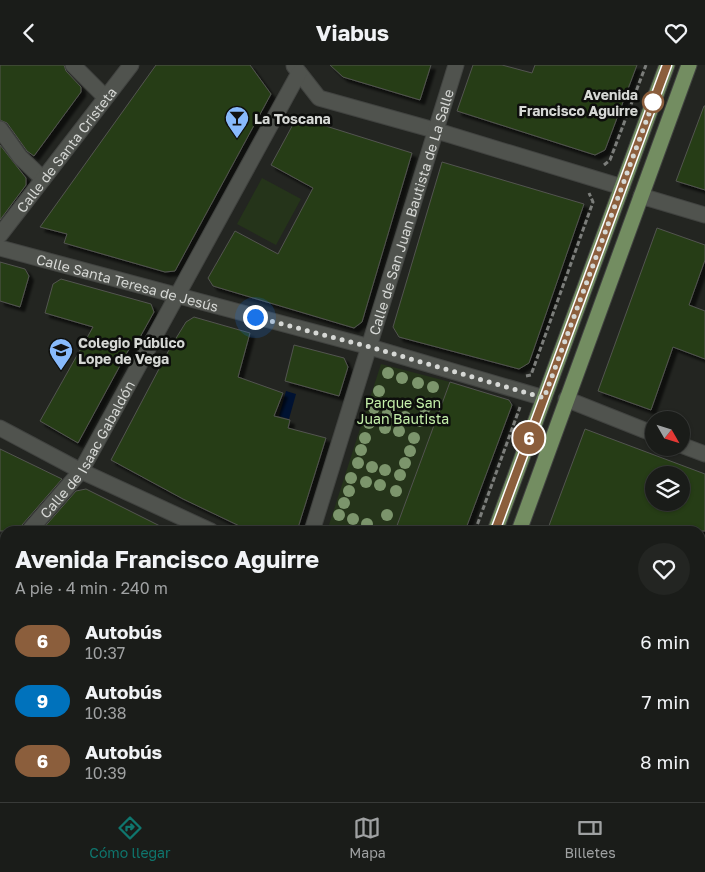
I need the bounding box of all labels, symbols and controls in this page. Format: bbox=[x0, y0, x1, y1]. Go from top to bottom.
icon: back bbox=[15, 19, 43, 47]
text: Viabus bbox=[316, 19, 389, 46]
icon: heart bbox=[662, 19, 690, 47]
street label: Calle de Santa Cristeta bbox=[12, 83, 120, 216]
place label: Avenida Francisco Aguirre bbox=[519, 86, 638, 119]
street label: Calle de San Juan Bautista de La Salle bbox=[365, 87, 457, 337]
marker: Avenida Francisco Aguirre bbox=[642, 91, 664, 113]
bar icon: La Toscana bbox=[224, 105, 250, 139]
place label: La Toscana bbox=[254, 110, 331, 127]
street label: Calle Santa Teresa de Jesús bbox=[35, 250, 220, 315]
your location bbox=[243, 305, 268, 330]
place label: Colegio Público Lope de Vega bbox=[78, 334, 185, 367]
school or university icon: Colegio Público Lope de Vega bbox=[48, 337, 74, 371]
street label: Calle de Isaac Gabaldón bbox=[36, 377, 138, 521]
park label: Parque San Juan Bautista bbox=[357, 394, 449, 427]
north arrow bbox=[645, 411, 690, 456]
map controls bbox=[645, 411, 690, 511]
line badge: 6 bbox=[513, 422, 545, 454]
text: 6 bbox=[523, 427, 535, 449]
button: layers bbox=[645, 466, 690, 511]
button: heart bbox=[638, 543, 690, 595]
text: Avenida Francisco Aguirre bbox=[15, 544, 319, 573]
text: A pie · 4 min · 240 m bbox=[15, 578, 168, 598]
text: Autobús bbox=[85, 620, 162, 643]
text: 6 bbox=[37, 630, 48, 652]
text: 6 min bbox=[640, 630, 690, 653]
text: 10:37 bbox=[85, 643, 125, 663]
text: Autobús bbox=[85, 680, 162, 703]
text: 9 bbox=[37, 690, 48, 712]
text: 7 min bbox=[642, 690, 690, 713]
text: 10:38 bbox=[85, 703, 127, 723]
text: Autobús bbox=[85, 740, 162, 763]
text: 6 bbox=[37, 750, 48, 772]
text: 8 min bbox=[640, 750, 690, 773]
text: 10:39 bbox=[85, 763, 127, 783]
tab: Cómo llegar bbox=[89, 814, 171, 861]
tab: Mapa bbox=[349, 814, 386, 861]
tab: Billetes bbox=[564, 814, 616, 861]

